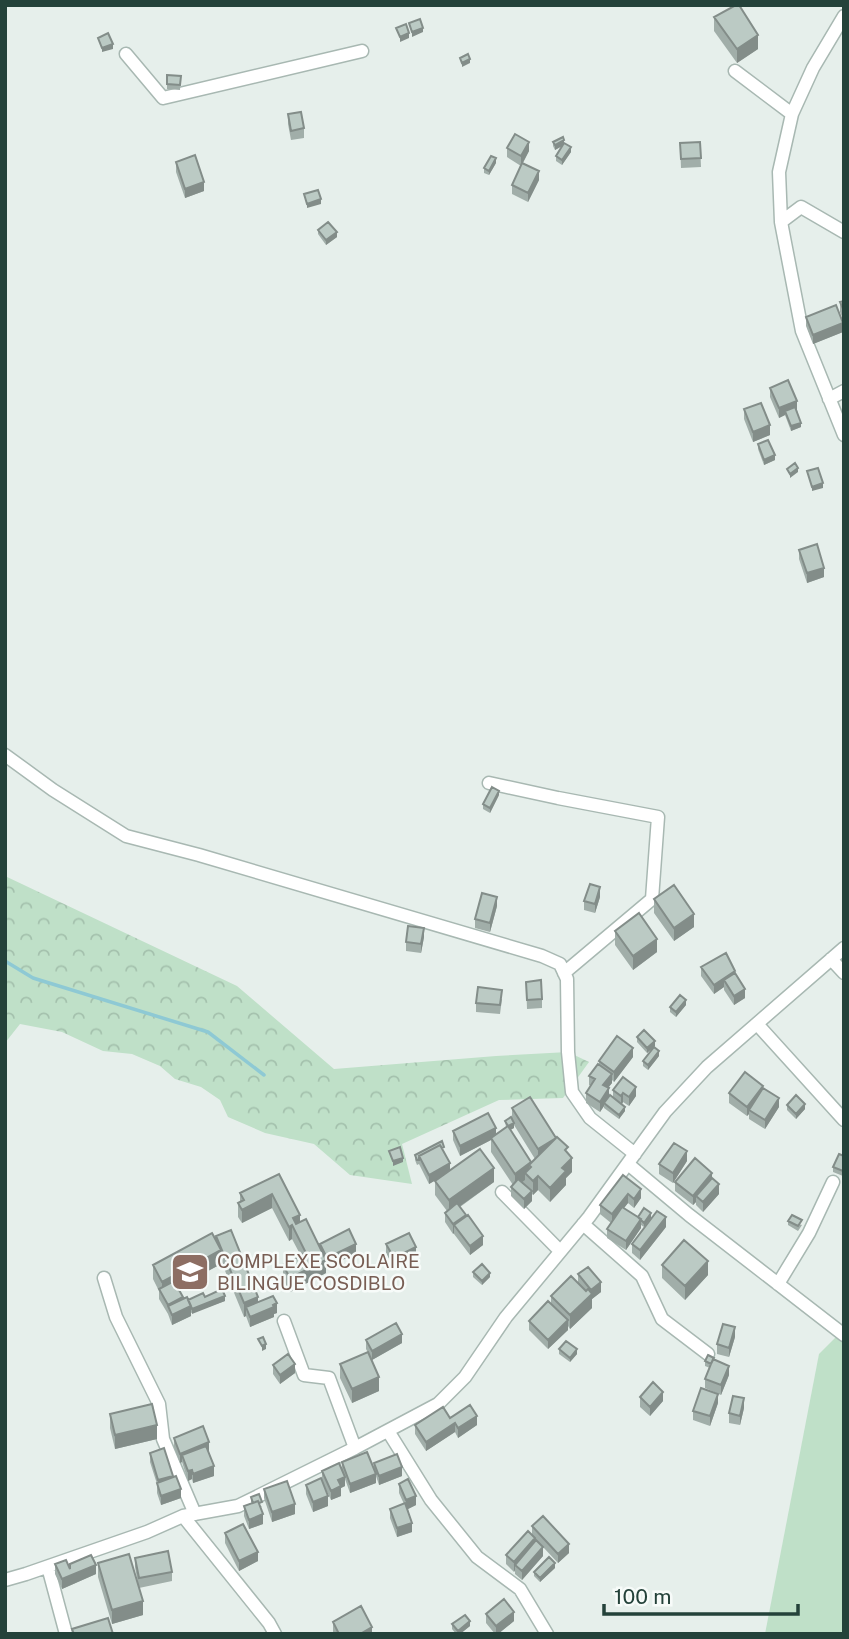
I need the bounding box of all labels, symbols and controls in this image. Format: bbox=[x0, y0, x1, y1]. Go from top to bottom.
place label: COMPLEXE SCOLAIRE BILINGUE COSDIBLO bbox=[217, 1250, 420, 1294]
school or university icon: COMPLEXE SCOLAIRE BILINGUE COSDIBLO bbox=[169, 1251, 211, 1293]
scale bar bbox=[604, 1572, 798, 1616]
text: 100 m bbox=[614, 1584, 671, 1609]

